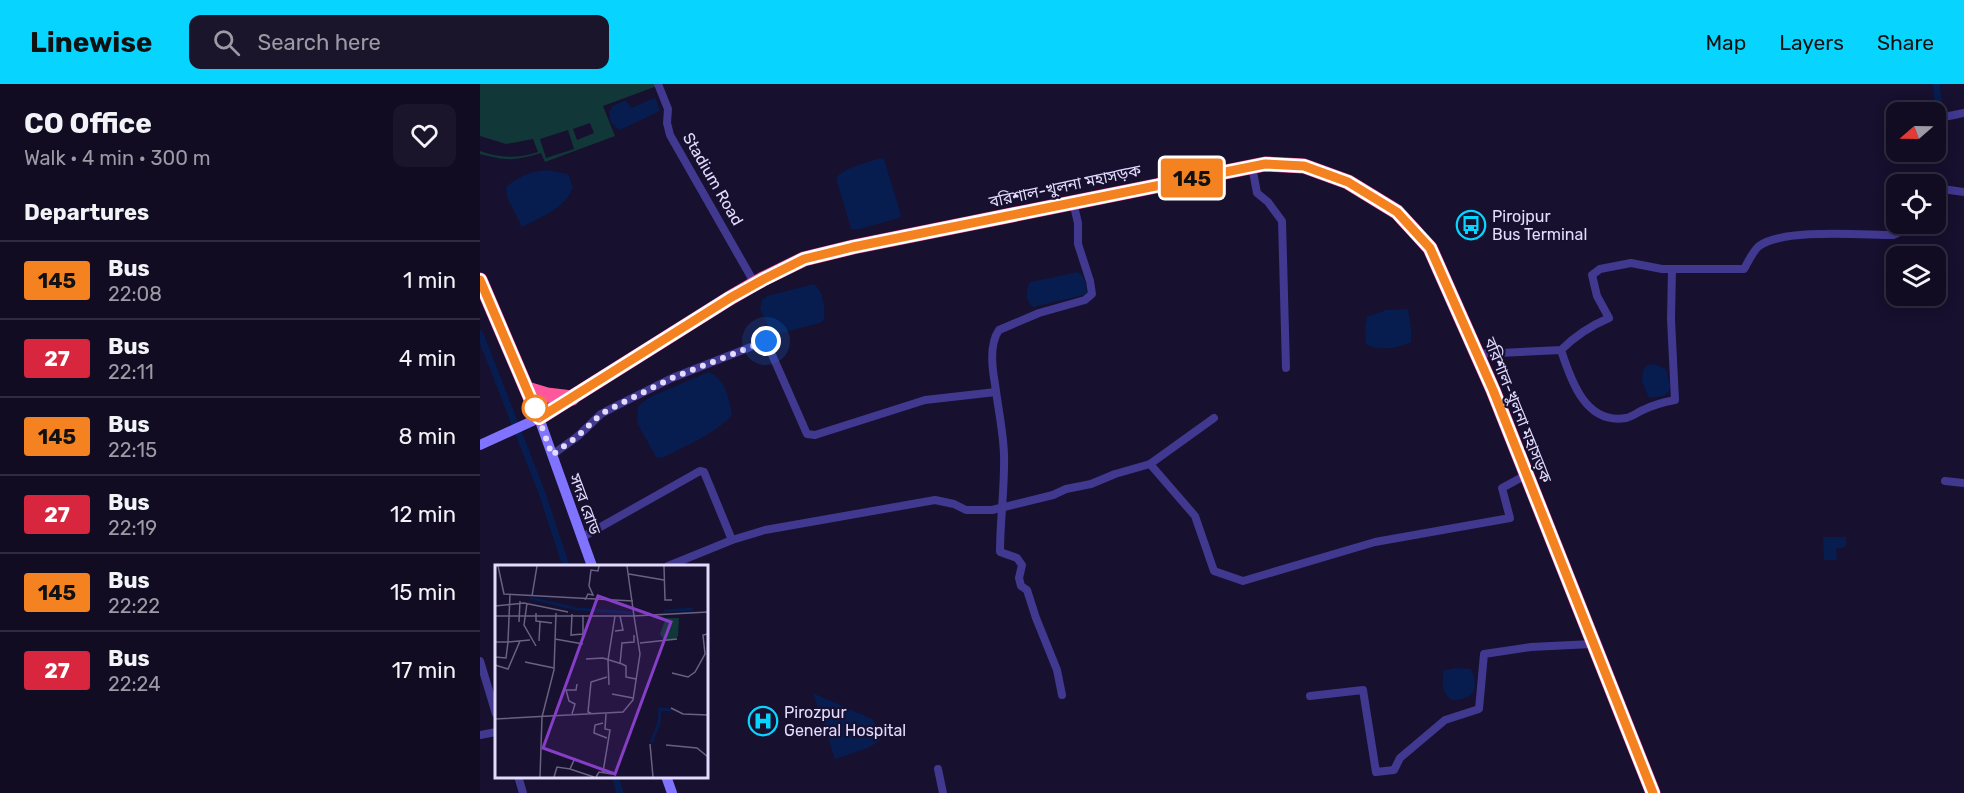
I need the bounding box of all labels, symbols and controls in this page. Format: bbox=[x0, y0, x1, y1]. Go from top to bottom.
search box bbox=[189, 15, 609, 69]
text: Linewise bbox=[30, 26, 153, 59]
icon: search bbox=[210, 26, 243, 59]
text: Search here bbox=[258, 29, 381, 56]
text: Map bbox=[1705, 30, 1746, 55]
text: Layers bbox=[1779, 30, 1844, 55]
text: Share bbox=[1877, 30, 1934, 55]
north arrow bbox=[1886, 102, 1946, 162]
map controls bbox=[1886, 102, 1946, 306]
button: heart bbox=[393, 104, 456, 167]
text: CO Office bbox=[24, 107, 152, 140]
street label: Stadium Road bbox=[679, 129, 747, 229]
text: Walk · 4 min · 300 m bbox=[24, 146, 211, 170]
line badge: 145 bbox=[1158, 158, 1226, 197]
street label: বরিশাল-খুলনা মহাসড়ক bbox=[986, 160, 1144, 212]
text: 145 bbox=[1173, 166, 1211, 191]
button: locate bbox=[1886, 174, 1946, 234]
text: Departures bbox=[24, 199, 149, 226]
place label: Pirojpur Bus Terminal bbox=[1492, 207, 1587, 244]
bus stop icon: Pirojpur Bus Terminal bbox=[1455, 209, 1487, 241]
button: layers bbox=[1886, 246, 1946, 306]
text: Bus bbox=[108, 255, 150, 282]
text: 1 min bbox=[403, 267, 456, 294]
text: 145 bbox=[38, 268, 76, 293]
text: 22:08 bbox=[108, 282, 162, 306]
your location bbox=[751, 326, 781, 356]
text: Bus bbox=[108, 333, 150, 360]
street label: বরিশাল-খুলনা মহাসড়ক bbox=[1480, 334, 1556, 486]
text: 4 min bbox=[399, 345, 456, 372]
text: 27 bbox=[44, 346, 70, 371]
text: 22:11 bbox=[108, 360, 154, 384]
unlabelled marker bbox=[522, 395, 548, 421]
text: Bus bbox=[108, 411, 150, 438]
text: 8 min bbox=[398, 423, 456, 450]
text: 145 bbox=[38, 424, 76, 449]
text: 22:15 bbox=[108, 438, 157, 462]
street label: সদর রোড bbox=[565, 470, 605, 538]
text: Bus bbox=[108, 489, 150, 516]
text: 12 min bbox=[390, 501, 456, 528]
text: 27 bbox=[44, 502, 70, 527]
text: 22:19 bbox=[108, 516, 157, 540]
inset map bbox=[495, 565, 708, 778]
text: Bus bbox=[108, 567, 150, 594]
text: 15 min bbox=[390, 579, 456, 606]
text: 145 bbox=[38, 580, 76, 605]
text: 22:22 bbox=[108, 594, 160, 618]
text: Bus bbox=[108, 645, 150, 672]
text: 17 min bbox=[392, 657, 456, 684]
text: 27 bbox=[44, 658, 70, 683]
text: 22:24 bbox=[108, 672, 161, 696]
place label: Pirozpur General Hospital bbox=[784, 703, 906, 740]
hospital icon: Pirozpur General Hospital bbox=[747, 705, 779, 737]

